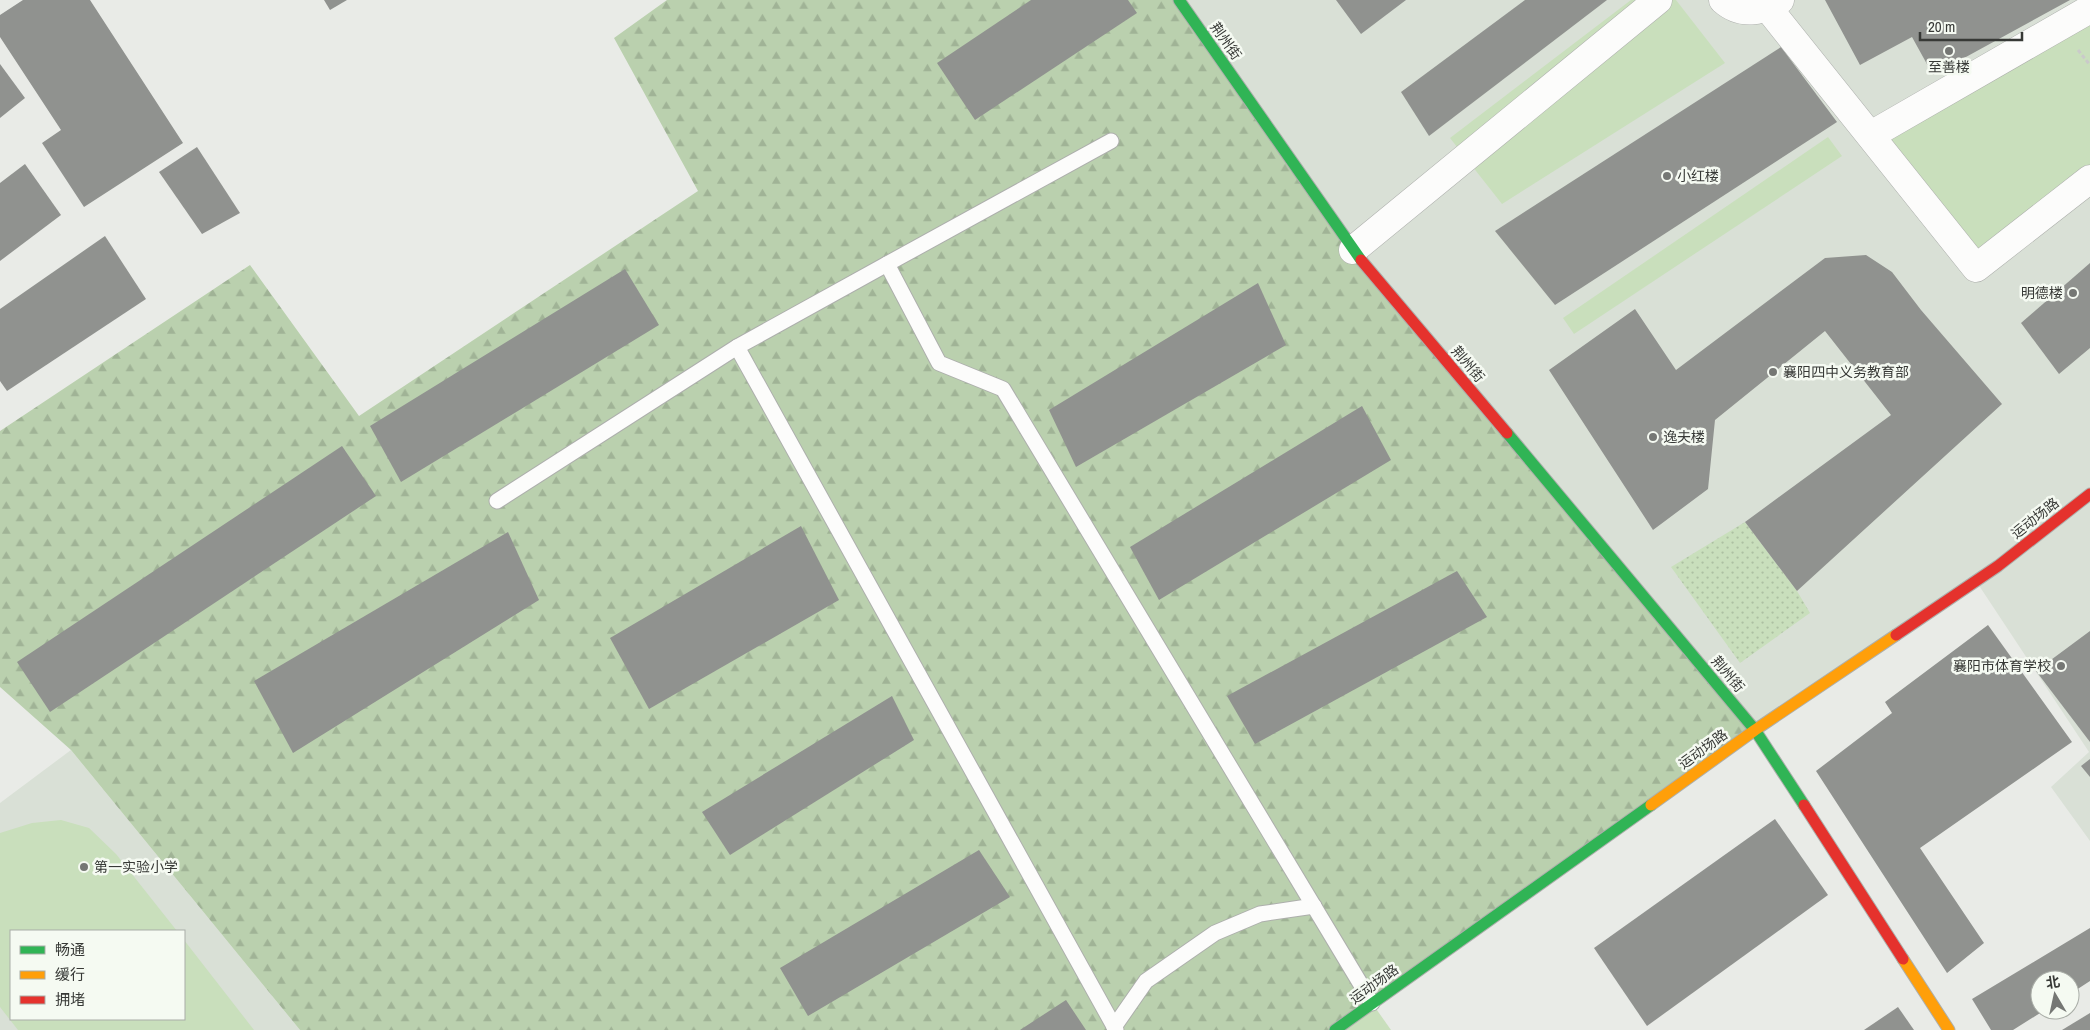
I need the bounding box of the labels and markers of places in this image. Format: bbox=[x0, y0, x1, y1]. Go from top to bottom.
marker: 至善楼 bbox=[1943, 45, 1955, 57]
place label: 至善楼 bbox=[1928, 58, 1970, 76]
place label: 小红楼 bbox=[1677, 167, 1719, 185]
marker: 小红楼 bbox=[1661, 170, 1673, 182]
place label: 明德楼 bbox=[2021, 284, 2063, 302]
marker: 明德楼 bbox=[2067, 287, 2079, 299]
place label: 襄阳四中义务教育部 bbox=[1783, 363, 1909, 381]
marker: 襄阳四中义务教育部 bbox=[1767, 366, 1779, 378]
place label: 逸夫楼 bbox=[1663, 428, 1705, 446]
marker: 逸夫楼 bbox=[1647, 431, 1659, 443]
place label: 襄阳市体育学校 bbox=[1953, 657, 2051, 675]
marker: 襄阳市体育学校 bbox=[2055, 660, 2067, 672]
place label: 第一实验小学 bbox=[94, 858, 178, 876]
marker: 第一实验小学 bbox=[78, 861, 90, 873]

